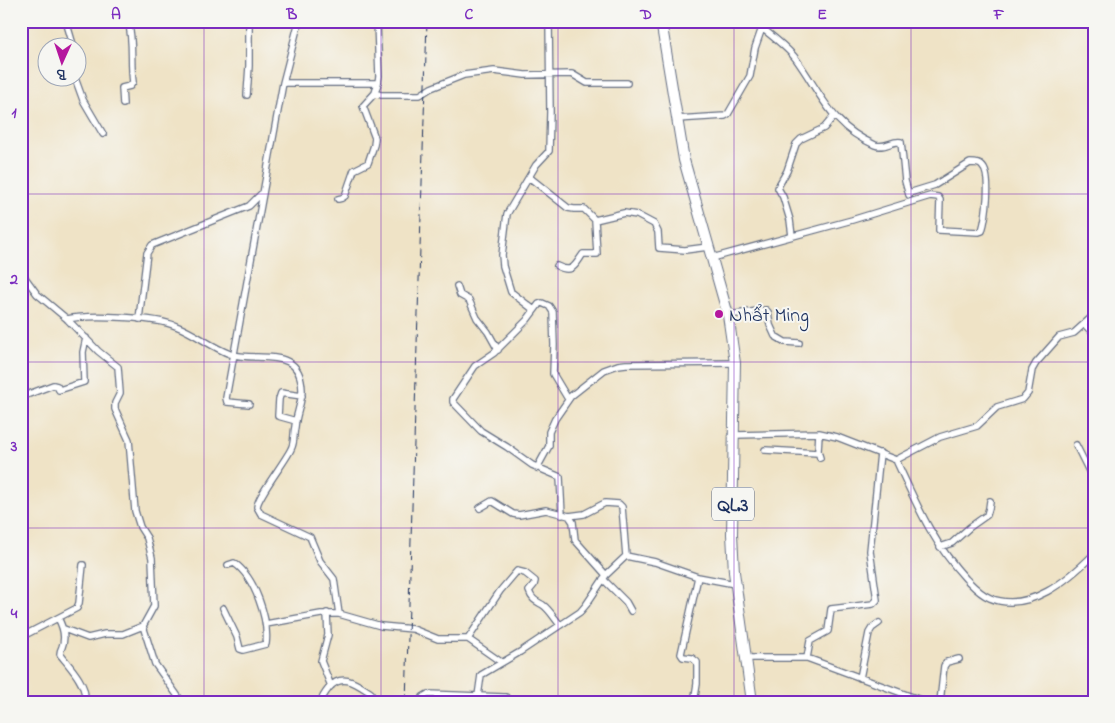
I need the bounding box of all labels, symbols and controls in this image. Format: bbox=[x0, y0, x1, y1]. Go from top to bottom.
text: A bbox=[111, 3, 121, 27]
text: B bbox=[286, 3, 298, 27]
text: C bbox=[465, 3, 474, 27]
text: D bbox=[639, 3, 652, 27]
text: E bbox=[817, 3, 827, 27]
text: F bbox=[993, 3, 1005, 27]
north arrow bbox=[38, 38, 88, 88]
text: B bbox=[56, 63, 68, 84]
text: 1 bbox=[11, 101, 17, 125]
text: 2 bbox=[9, 268, 18, 292]
place label: Nhẩt Ming bbox=[729, 302, 809, 332]
marker: Nhẩt Ming bbox=[713, 308, 725, 320]
text: 3 bbox=[10, 435, 18, 459]
road number: QL.3 bbox=[712, 488, 754, 520]
text: 4 bbox=[10, 602, 18, 626]

